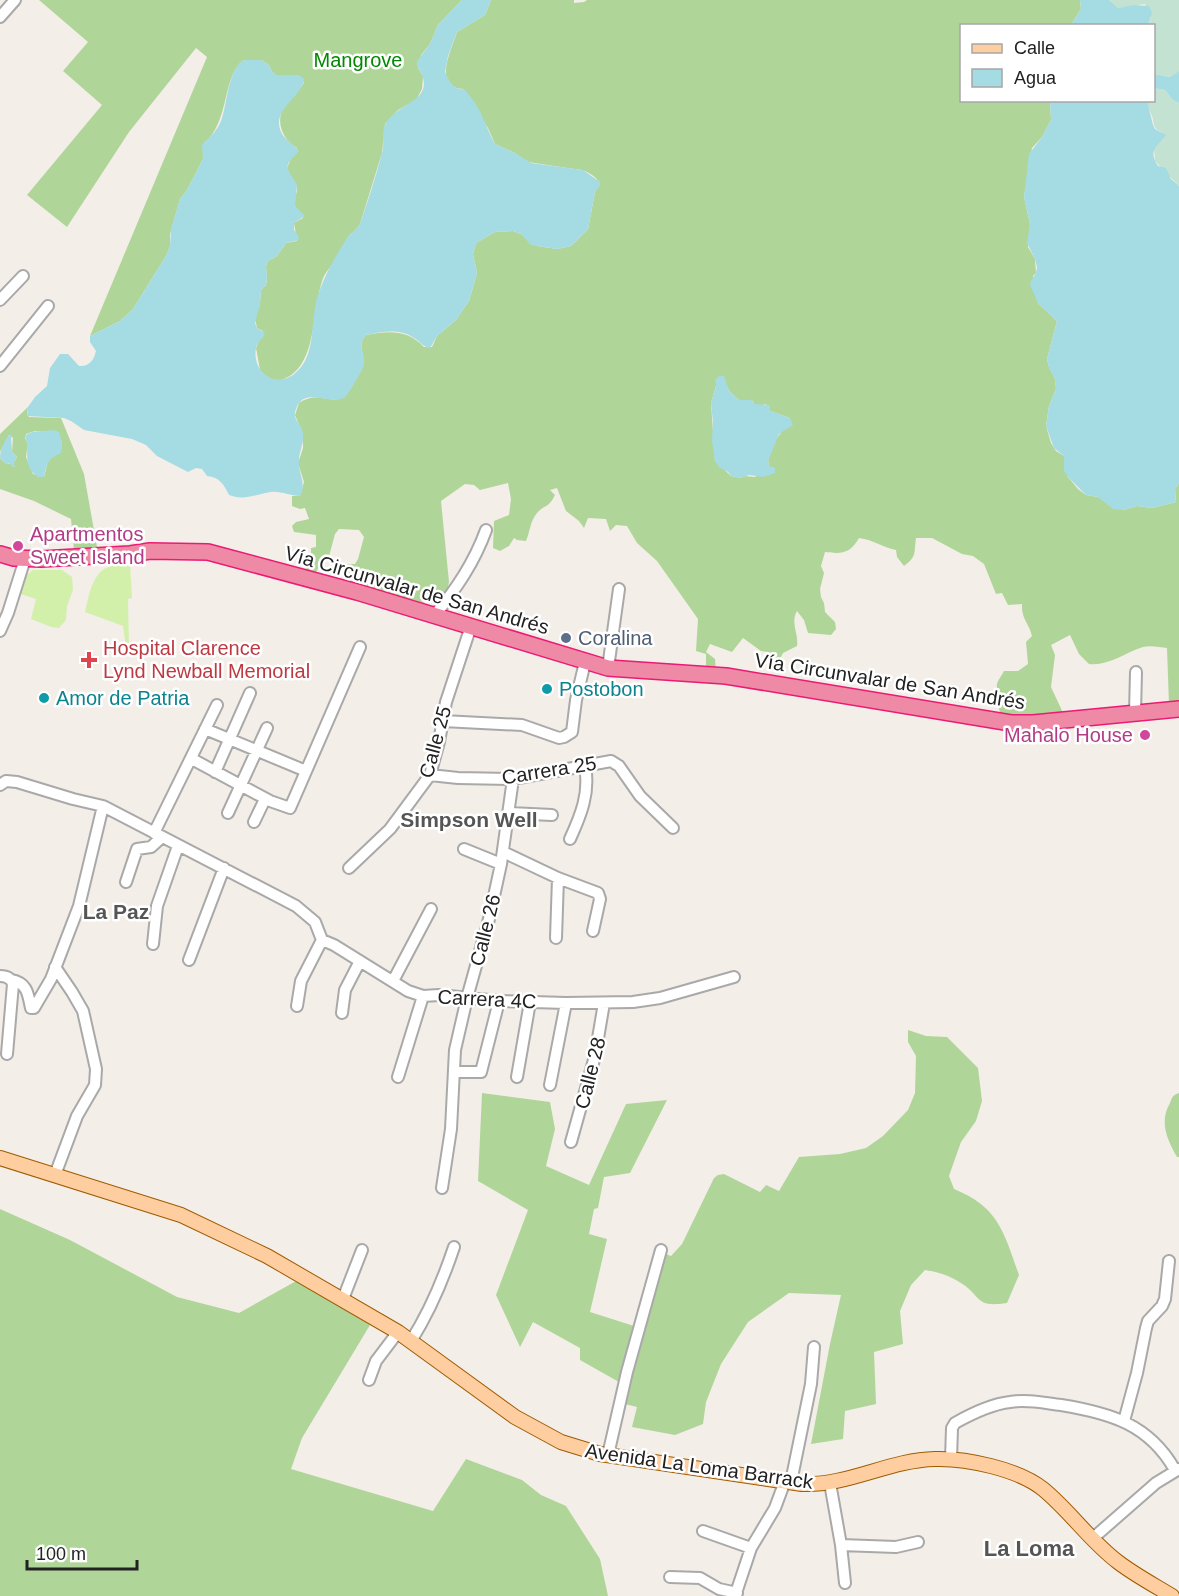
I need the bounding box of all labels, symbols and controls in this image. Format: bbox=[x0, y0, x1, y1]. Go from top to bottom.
legend bbox=[960, 24, 1155, 102]
text: Calle bbox=[1014, 38, 1055, 58]
park label: Mangrove bbox=[314, 49, 402, 71]
text: Agua bbox=[1014, 68, 1057, 88]
place label: Apartmentos Sweet Island bbox=[30, 523, 145, 568]
marker: Apartmentos Sweet Island bbox=[11, 539, 25, 553]
street label: Vía Circunvalar de San Andrés bbox=[283, 542, 551, 638]
place label: Coralina bbox=[578, 627, 653, 649]
marker: Coralina bbox=[559, 631, 573, 645]
place label: Hospital Clarence Lynd Newball Memorial bbox=[103, 637, 310, 682]
street label: Vía Circunvalar de San Andrés bbox=[753, 649, 1027, 713]
marker: Hospital Clarence Lynd Newball Memorial bbox=[80, 651, 98, 669]
place label: Postobon bbox=[559, 678, 644, 700]
marker: Postobon bbox=[540, 682, 554, 696]
place label: Amor de Patria bbox=[56, 687, 190, 709]
marker: Amor de Patria bbox=[37, 691, 51, 705]
street label: Calle 25 bbox=[415, 704, 455, 780]
place label: Mahalo House bbox=[1004, 724, 1133, 746]
marker: Mahalo House bbox=[1138, 728, 1152, 742]
street label: Carrera 25 bbox=[500, 752, 598, 788]
district label: Simpson Well bbox=[400, 808, 538, 831]
street label: Calle 26 bbox=[465, 892, 505, 968]
district label: La Paz bbox=[83, 900, 149, 923]
street label: Carrera 4C bbox=[437, 985, 537, 1013]
street label: Calle 28 bbox=[570, 1035, 610, 1111]
street label: Avenida La Loma Barrack bbox=[584, 1439, 815, 1493]
scale bar bbox=[27, 1533, 136, 1571]
district label: La Loma bbox=[984, 1536, 1075, 1561]
text: 100 m bbox=[36, 1544, 86, 1564]

